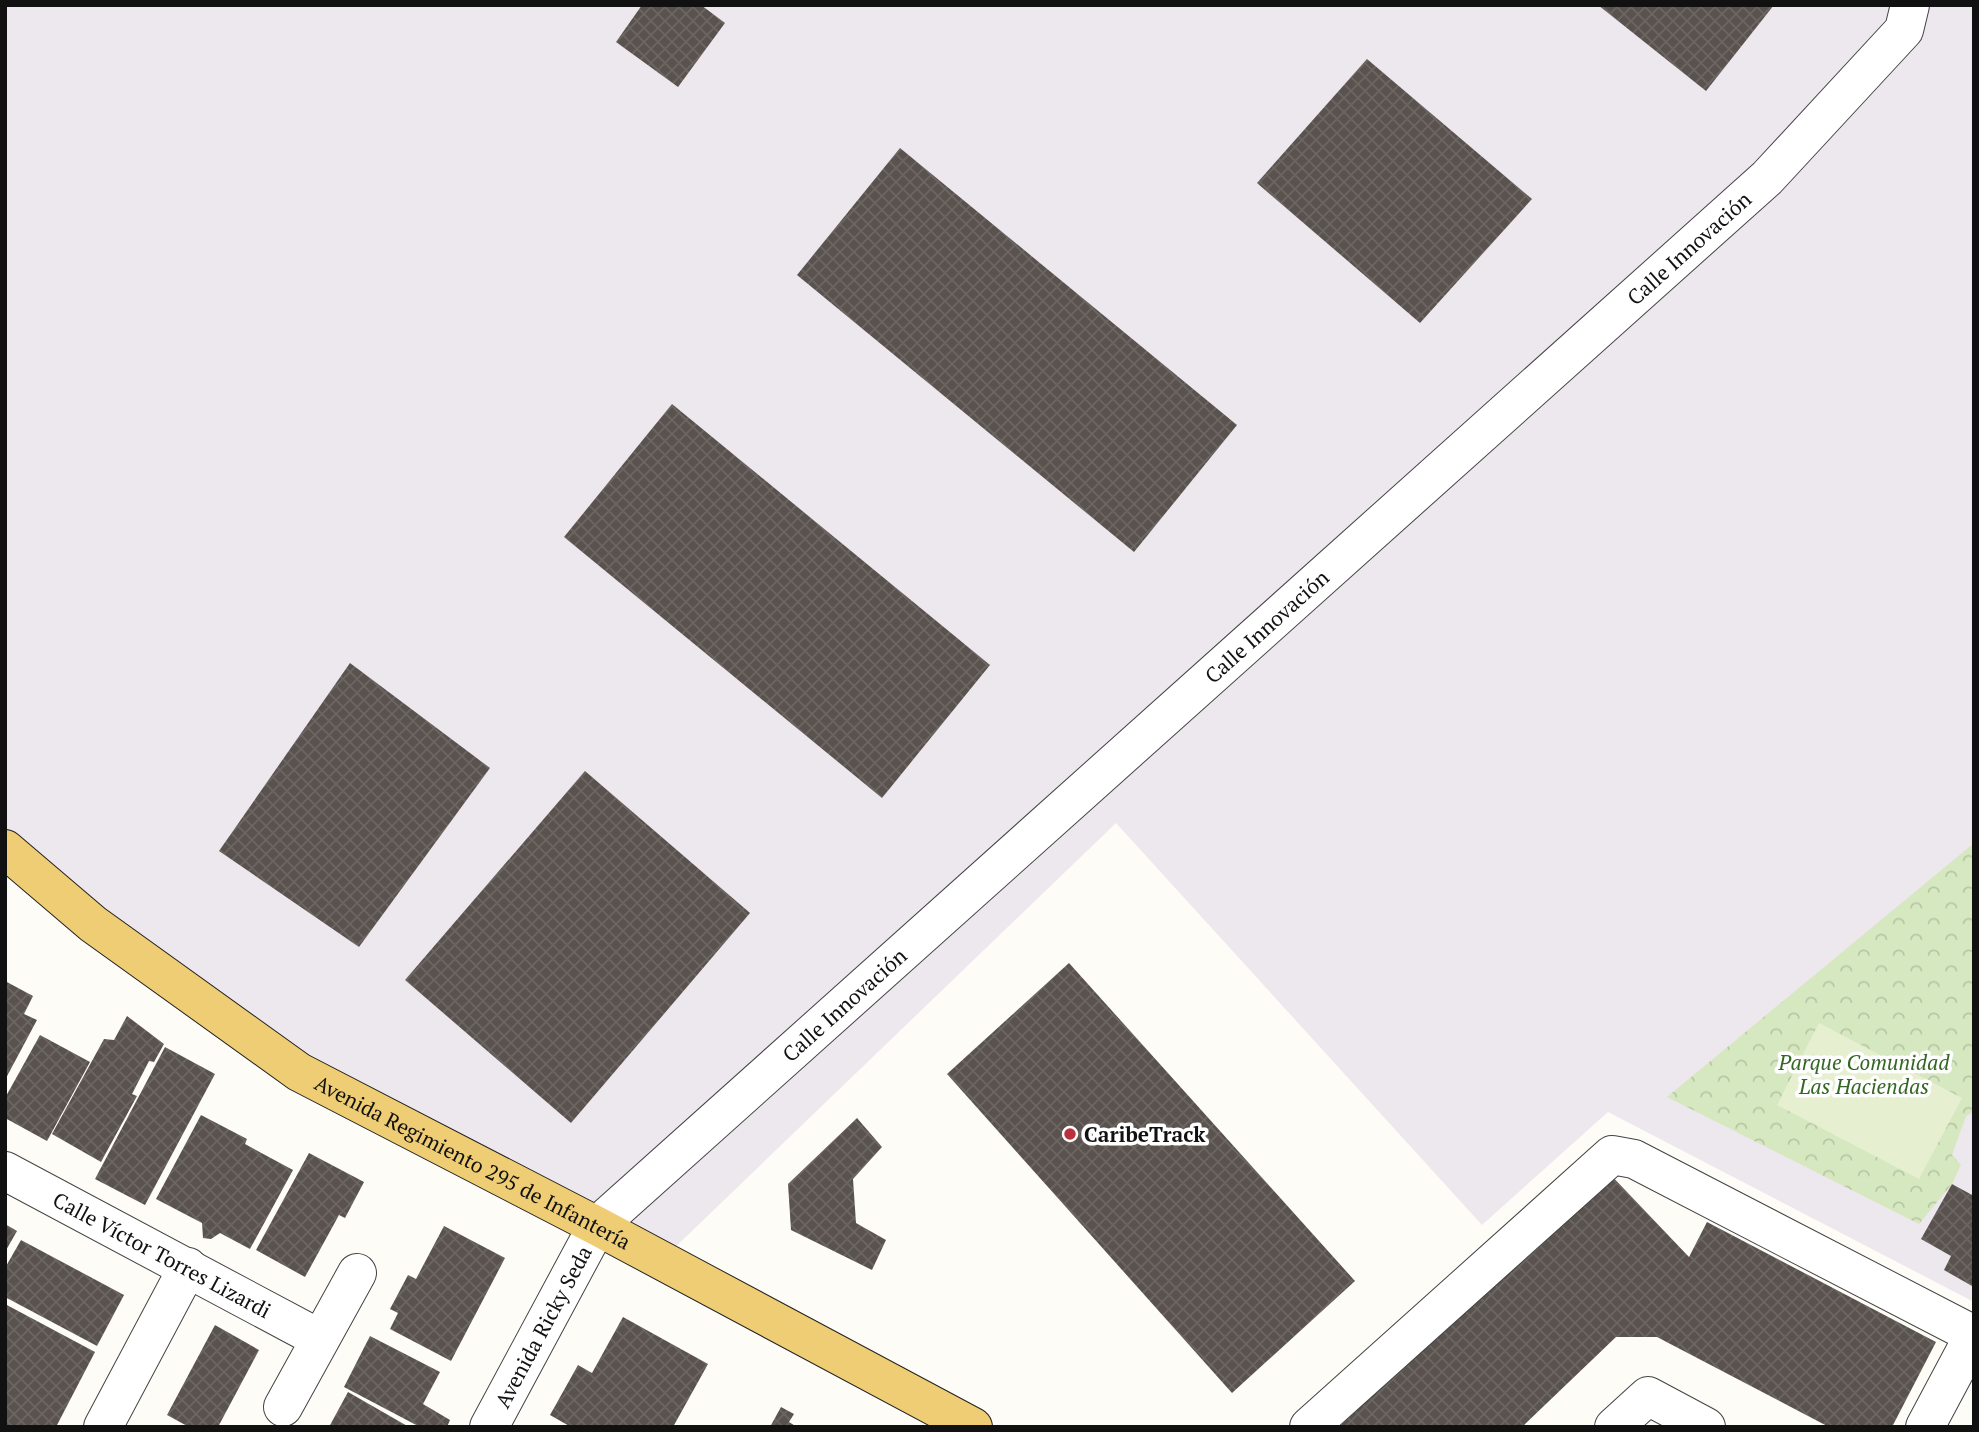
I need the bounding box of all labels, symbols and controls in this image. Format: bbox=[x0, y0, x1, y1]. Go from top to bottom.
street label: Calle Innovación bbox=[1621, 185, 1757, 311]
street label: Calle Innovación bbox=[1198, 563, 1335, 689]
street label: Calle Innovación bbox=[776, 941, 913, 1068]
park label: Parque Comunidad Las Haciendas bbox=[1777, 1048, 1950, 1100]
street label: Avenida Regimiento 295 de Infantería bbox=[310, 1069, 636, 1256]
place label: CaribeTrack bbox=[1084, 1120, 1206, 1148]
marker: CaribeTrack bbox=[1062, 1126, 1078, 1142]
street label: Calle Víctor Torres Lizardi bbox=[48, 1185, 276, 1324]
street label: Avenida Ricky Seda bbox=[488, 1240, 598, 1413]

